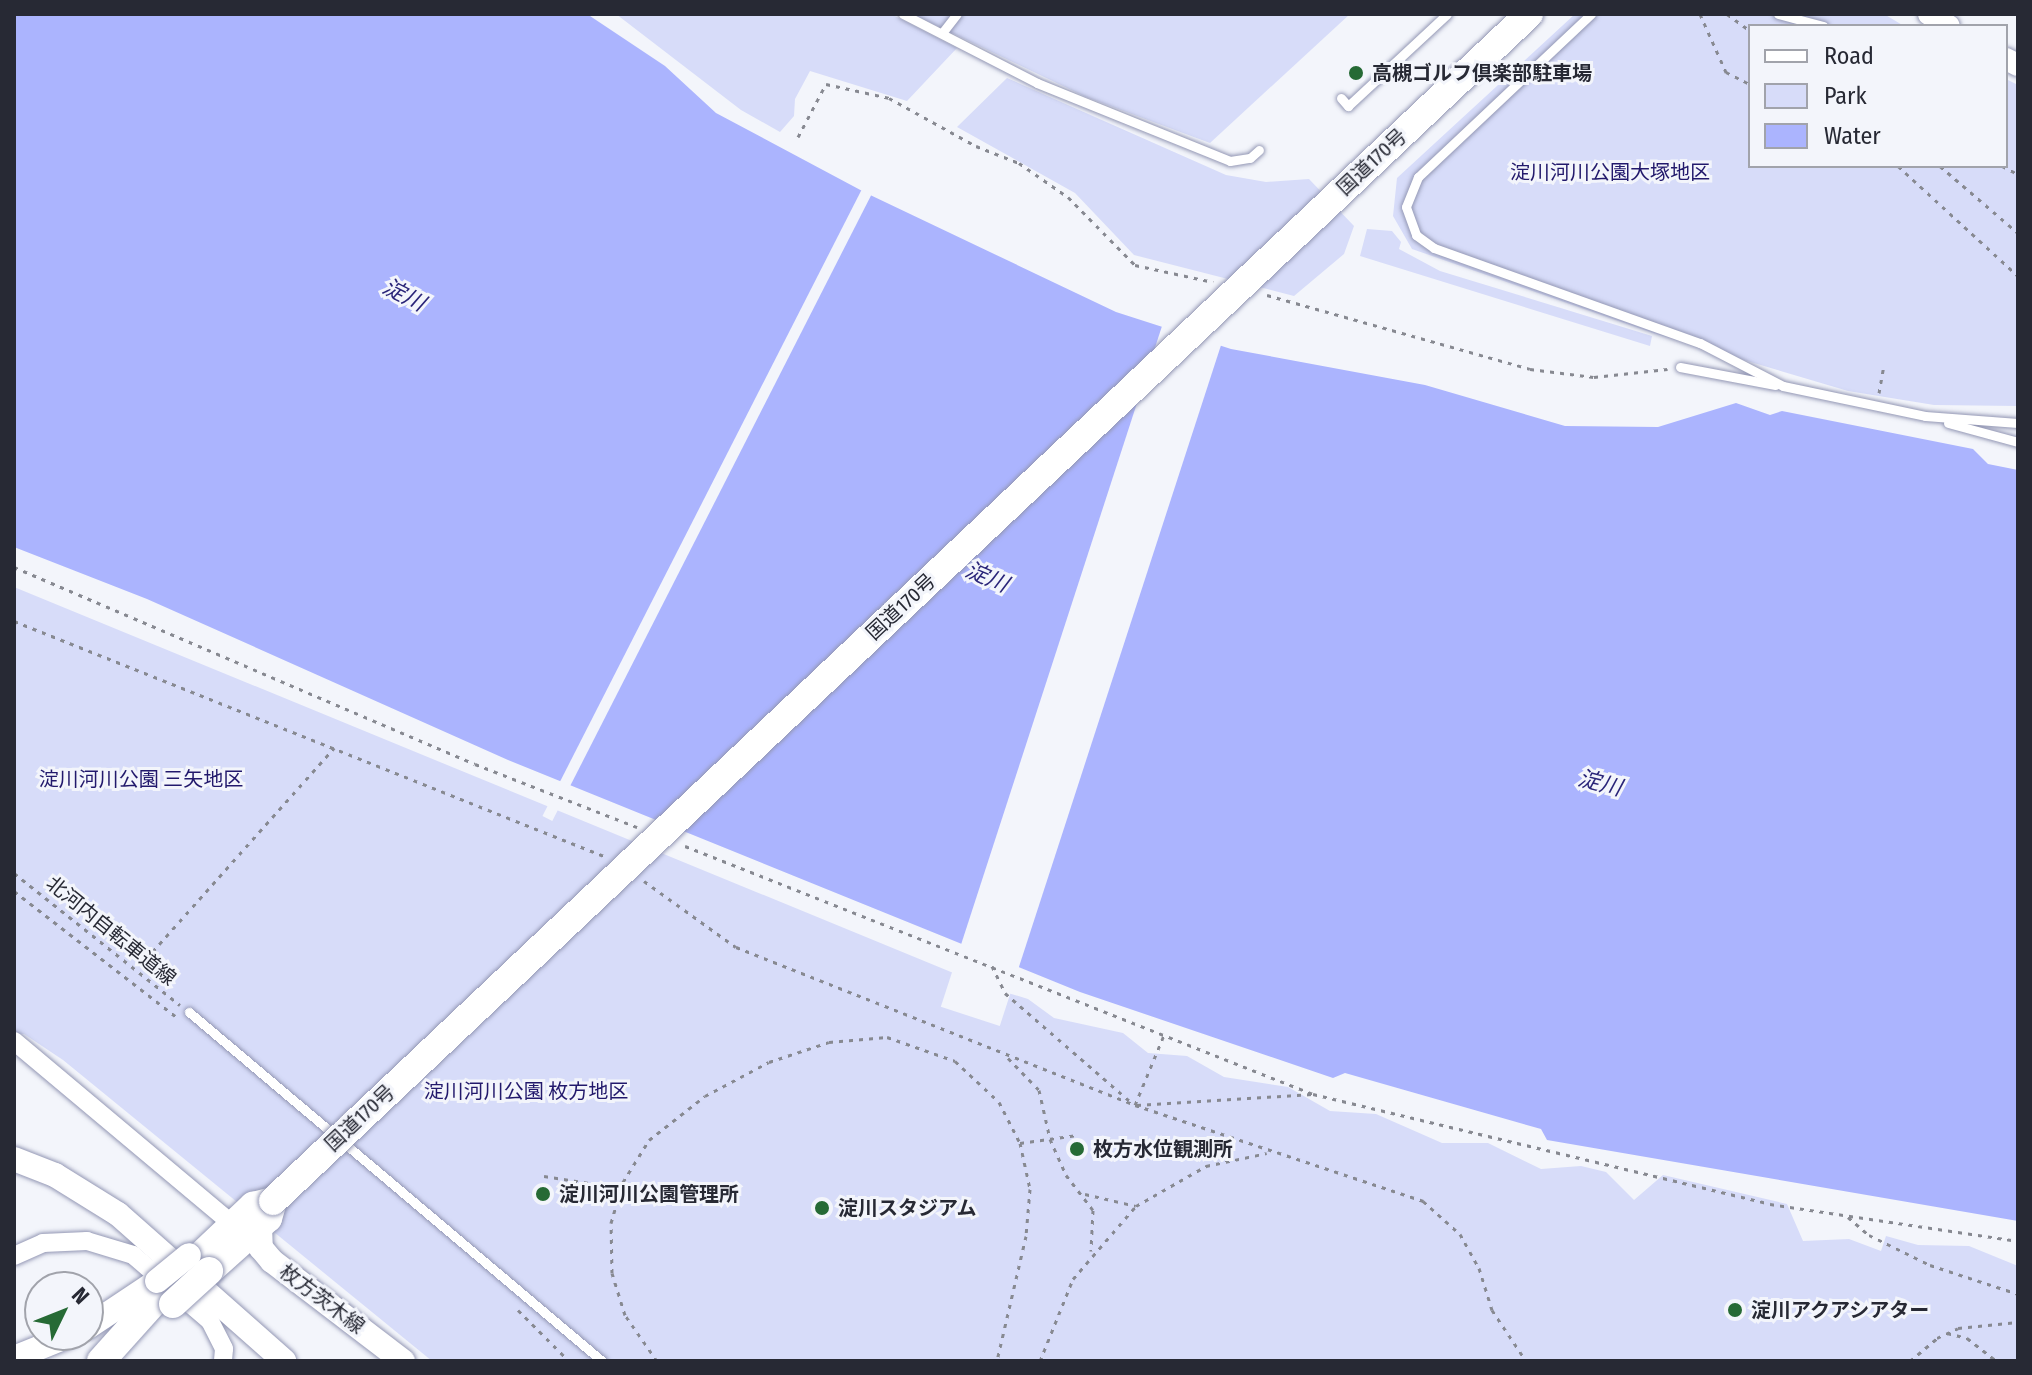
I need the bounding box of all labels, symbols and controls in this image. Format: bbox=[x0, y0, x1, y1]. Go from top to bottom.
legend bbox=[1748, 24, 2008, 168]
text: Road bbox=[1824, 42, 1874, 70]
place label: 高槻ゴルフ倶楽部駐車場 bbox=[1372, 61, 1592, 85]
marker: 高槻ゴルフ倶楽部駐車場 bbox=[1347, 64, 1365, 82]
text: Park bbox=[1824, 82, 1867, 110]
text: Water bbox=[1824, 122, 1881, 150]
street label: 国道170号 bbox=[1332, 124, 1412, 200]
park label: 淀川河川公園大塚地区 bbox=[1510, 160, 1710, 184]
water label: 淀川 bbox=[378, 273, 430, 317]
water label: 淀川 bbox=[962, 556, 1012, 598]
street label: 国道170号 bbox=[861, 569, 941, 645]
water label: 淀川 bbox=[1575, 765, 1625, 801]
park label: 淀川河川公園 三矢地区 bbox=[39, 767, 243, 791]
street label: 北河内自転車道線 bbox=[41, 871, 181, 991]
park label: 淀川河川公園 枚方地区 bbox=[424, 1079, 628, 1103]
street label: 国道170号 bbox=[320, 1080, 400, 1156]
place label: 枚方水位観測所 bbox=[1093, 1137, 1233, 1161]
marker: 枚方水位観測所 bbox=[1068, 1140, 1086, 1158]
place label: 淀川河川公園管理所 bbox=[559, 1182, 739, 1206]
marker: 淀川河川公園管理所 bbox=[534, 1185, 552, 1203]
place label: 淀川スタジアム bbox=[838, 1196, 978, 1220]
marker: 淀川スタジアム bbox=[813, 1199, 831, 1217]
street label: 枚方茨木線 bbox=[275, 1259, 369, 1339]
north arrow bbox=[24, 1271, 104, 1351]
text: N bbox=[66, 1282, 95, 1310]
place label: 淀川アクアシアター bbox=[1751, 1298, 1931, 1322]
marker: 淀川アクアシアター bbox=[1726, 1301, 1744, 1319]

